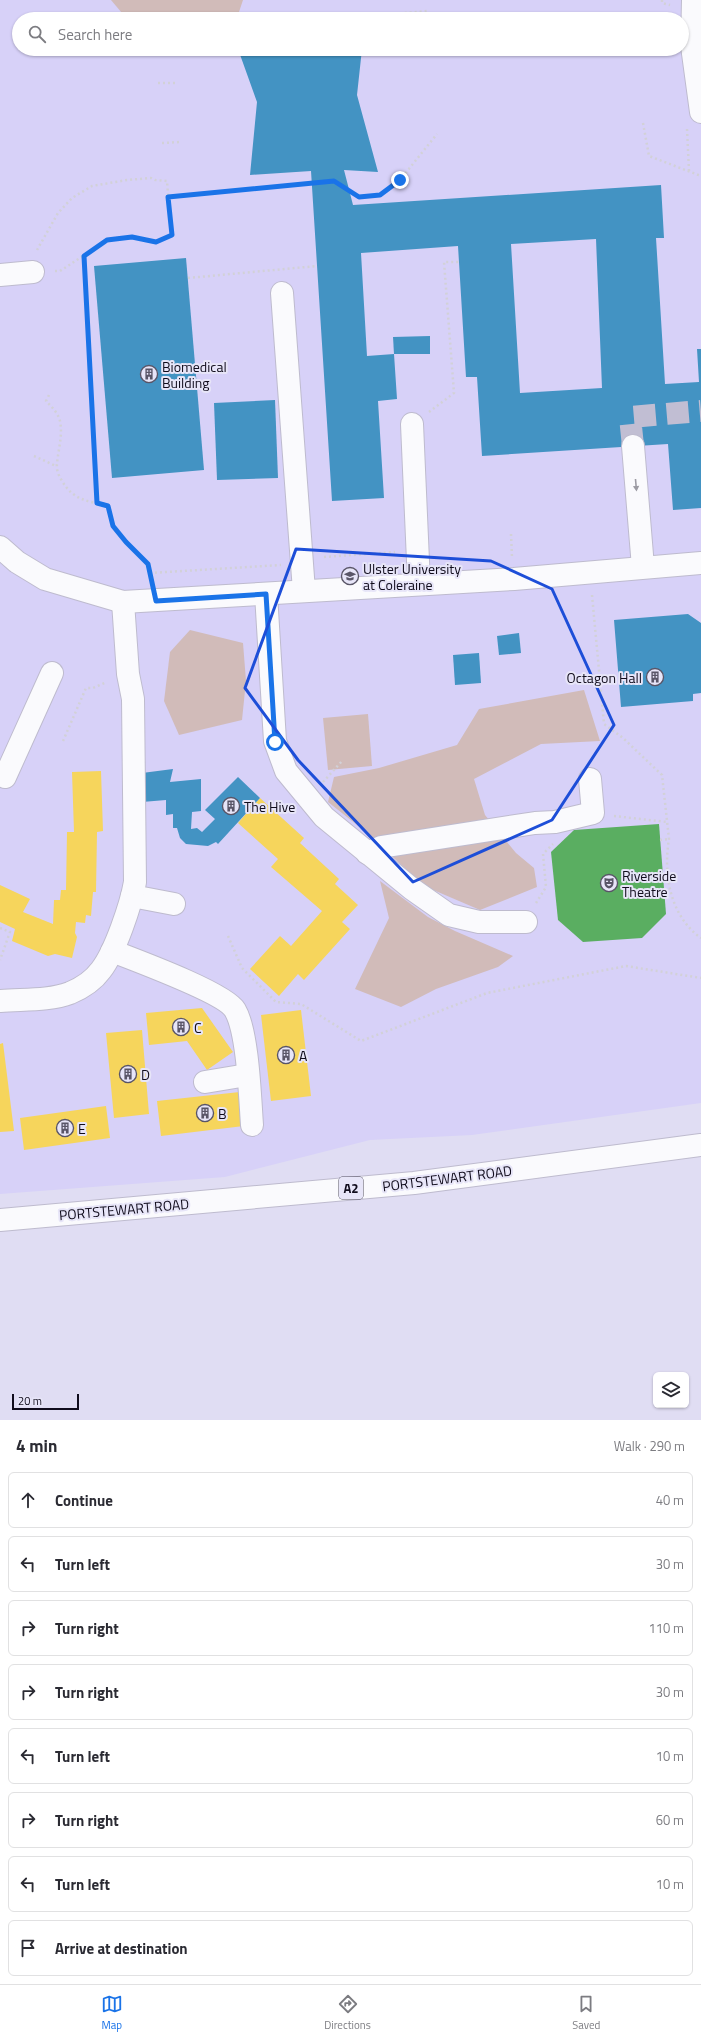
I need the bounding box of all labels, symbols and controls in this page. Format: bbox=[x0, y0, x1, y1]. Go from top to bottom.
search box bbox=[12, 12, 689, 56]
icon: search bbox=[26, 23, 48, 45]
text: Search here bbox=[58, 23, 132, 46]
route end bbox=[391, 171, 409, 189]
place label: Biomedical Building bbox=[162, 356, 227, 393]
building icon: Biomedical Building bbox=[139, 364, 159, 384]
one-way arrow bbox=[633, 479, 640, 491]
place label: Ulster University at Coleraine bbox=[363, 558, 461, 595]
school or university icon: Ulster University at Coleraine bbox=[340, 566, 360, 586]
place label: Octagon Hall bbox=[567, 667, 642, 688]
building icon: Octagon Hall bbox=[645, 667, 665, 687]
route start bbox=[266, 733, 284, 751]
building icon: The Hive bbox=[221, 796, 241, 816]
place label: The Hive bbox=[244, 796, 295, 817]
place label: Riverside Theatre bbox=[622, 865, 676, 902]
theatre icon: Riverside Theatre bbox=[599, 873, 619, 893]
building icon: C bbox=[171, 1017, 191, 1037]
place label: C bbox=[194, 1017, 202, 1038]
building icon: A bbox=[276, 1045, 296, 1065]
place label: A bbox=[299, 1045, 308, 1066]
building icon: D bbox=[118, 1064, 138, 1084]
place label: D bbox=[141, 1064, 150, 1085]
building icon: B bbox=[195, 1103, 215, 1123]
place label: B bbox=[218, 1103, 227, 1124]
building icon: E bbox=[55, 1118, 75, 1138]
place label: E bbox=[78, 1118, 86, 1139]
street label: PORTSTEWART ROAD bbox=[381, 1160, 513, 1196]
road number: A2 bbox=[339, 1177, 363, 1199]
street label: PORTSTEWART ROAD bbox=[58, 1193, 190, 1225]
map controls bbox=[653, 1372, 689, 1408]
button: layers bbox=[653, 1372, 689, 1408]
scale bar bbox=[12, 1392, 79, 1411]
text: 20 m bbox=[18, 1393, 42, 1409]
text: 4 min bbox=[16, 1433, 57, 1459]
text: Walk · 290 m bbox=[614, 1436, 685, 1456]
icon: ahead bbox=[17, 1489, 39, 1511]
text: Continue bbox=[55, 1489, 113, 1512]
text: 40 m bbox=[656, 1490, 684, 1510]
icon: left bbox=[17, 1553, 39, 1575]
text: Turn left bbox=[55, 1553, 110, 1576]
text: 30 m bbox=[656, 1554, 684, 1574]
icon: right bbox=[17, 1617, 39, 1639]
text: Turn right bbox=[55, 1617, 119, 1640]
text: 110 m bbox=[648, 1618, 684, 1638]
icon: right bbox=[17, 1681, 39, 1703]
text: Turn right bbox=[55, 1681, 119, 1704]
text: 30 m bbox=[656, 1682, 684, 1702]
icon: left bbox=[17, 1745, 39, 1767]
text: Turn left bbox=[55, 1745, 110, 1768]
text: 10 m bbox=[656, 1746, 684, 1766]
icon: right bbox=[17, 1809, 39, 1831]
text: Turn right bbox=[55, 1809, 119, 1832]
text: 60 m bbox=[656, 1810, 684, 1830]
icon: left bbox=[17, 1873, 39, 1895]
text: Turn left bbox=[55, 1873, 110, 1896]
text: 10 m bbox=[656, 1874, 684, 1894]
icon: arrive bbox=[17, 1937, 39, 1959]
text: Arrive at destination bbox=[55, 1937, 188, 1960]
tab: Map bbox=[101, 1993, 123, 2033]
tab: Directions bbox=[324, 1993, 371, 2033]
tab: Saved bbox=[572, 1993, 600, 2033]

